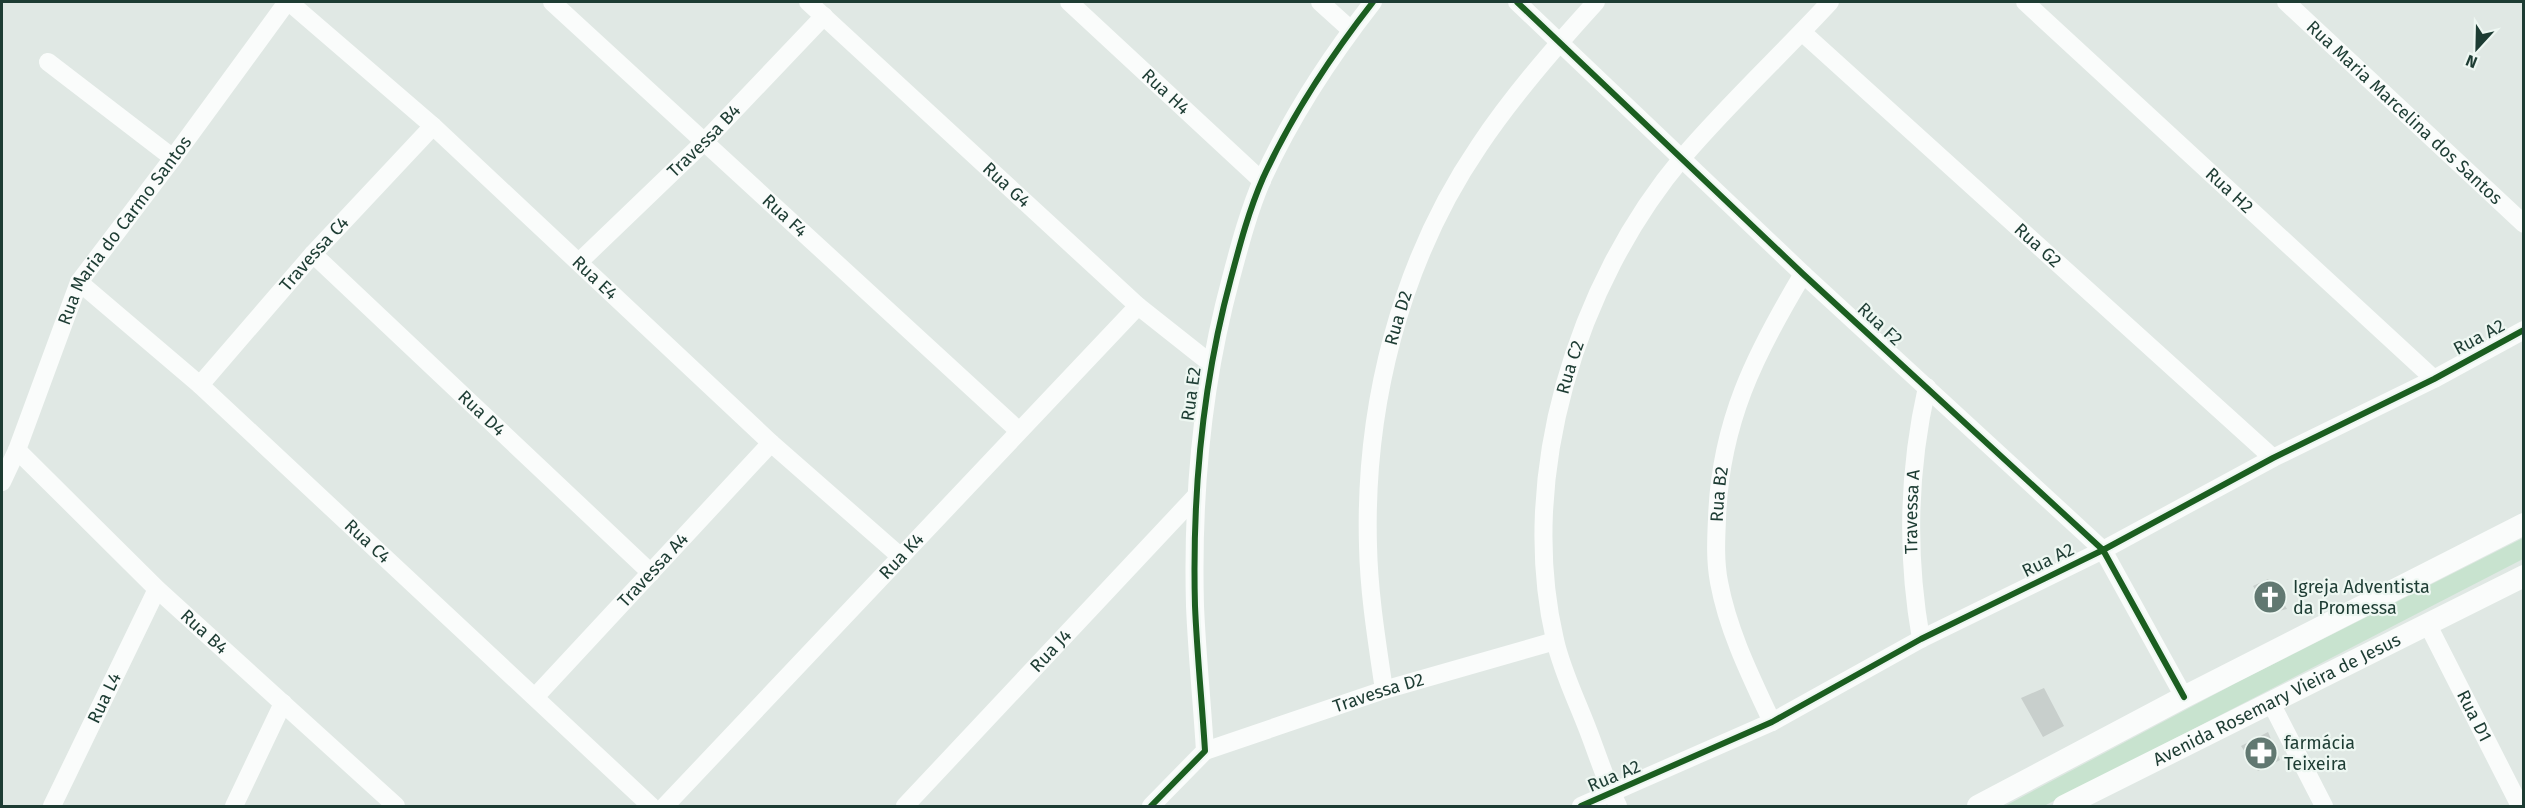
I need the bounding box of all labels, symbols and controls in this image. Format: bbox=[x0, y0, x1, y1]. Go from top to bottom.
street label: Rua Maria Marcelina dos Santos bbox=[2302, 16, 2507, 209]
north arrow bbox=[2447, 18, 2507, 78]
text: N bbox=[2463, 51, 2480, 72]
street label: Rua H4 bbox=[1137, 64, 1195, 120]
street label: Travessa B4 bbox=[663, 99, 745, 182]
street label: Rua Maria do Carmo Santos bbox=[53, 132, 196, 328]
street label: Rua G4 bbox=[978, 158, 1035, 213]
street label: Rua H2 bbox=[2201, 163, 2258, 218]
street label: Rua F4 bbox=[758, 190, 812, 242]
street label: Travessa C4 bbox=[275, 211, 354, 296]
street label: Rua G2 bbox=[2010, 218, 2066, 272]
street label: Rua E4 bbox=[567, 251, 623, 305]
street label: Rua D2 bbox=[1380, 288, 1417, 348]
street label: Rua F2 bbox=[1853, 298, 1907, 350]
street label: Rua A2 bbox=[2449, 314, 2509, 360]
street label: Rua C2 bbox=[1552, 337, 1589, 397]
street label: Rua E2 bbox=[1176, 365, 1206, 423]
street label: Rua D4 bbox=[453, 386, 510, 441]
street label: Rua B2 bbox=[1706, 465, 1733, 522]
street label: Travessa A bbox=[1900, 468, 1925, 554]
street label: Rua C4 bbox=[340, 515, 395, 568]
street label: Travessa A4 bbox=[613, 528, 693, 612]
street label: Rua K4 bbox=[874, 528, 929, 584]
street label: Rua A2 bbox=[2018, 538, 2078, 582]
place label: Igreja Adventista da Promessa bbox=[2293, 576, 2430, 619]
church icon: Igreja Adventista da Promessa bbox=[2252, 579, 2288, 615]
street label: Rua B4 bbox=[176, 605, 233, 659]
street label: Rua J4 bbox=[1025, 624, 1077, 677]
street label: Avenida Rosemary Vieira de Jesus bbox=[2149, 628, 2404, 771]
street label: Travessa D2 bbox=[1330, 668, 1427, 718]
street label: Rua L4 bbox=[83, 669, 126, 727]
street label: Rua D1 bbox=[2452, 686, 2497, 745]
place label: farmácia Teixeira bbox=[2284, 732, 2355, 775]
pharmacy icon: farmácia Teixeira bbox=[2243, 735, 2279, 771]
street label: Rua A2 bbox=[1584, 755, 1644, 797]

